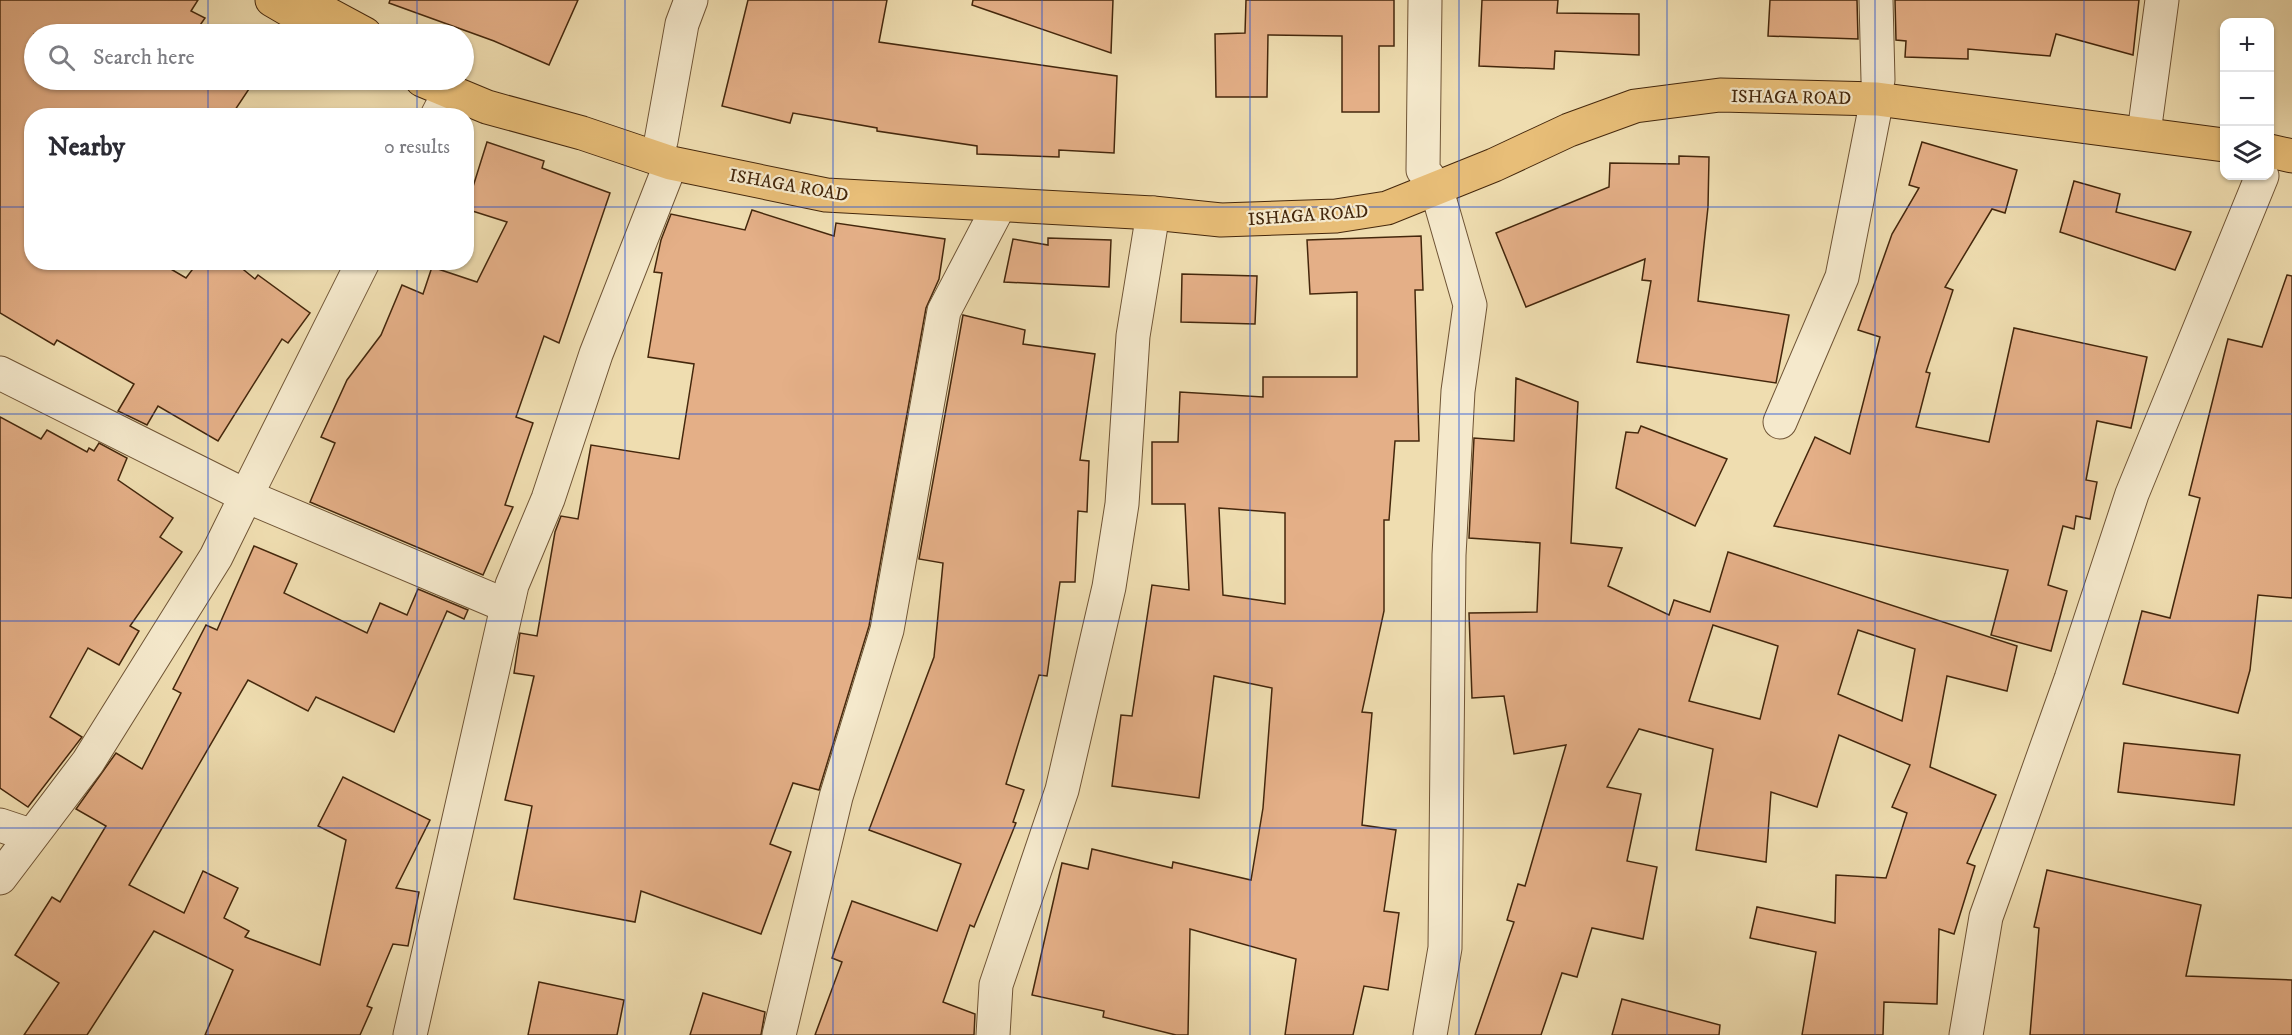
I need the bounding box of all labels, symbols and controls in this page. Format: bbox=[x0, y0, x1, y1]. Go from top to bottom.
map controls bbox=[2220, 18, 2274, 180]
button: + bbox=[2220, 18, 2274, 72]
search box bbox=[24, 24, 474, 90]
icon: search bbox=[45, 41, 78, 74]
text: Search here bbox=[93, 44, 195, 71]
button: − bbox=[2220, 72, 2274, 126]
street label: ISHAGA ROAD bbox=[1731, 86, 1851, 110]
button: layers bbox=[2220, 126, 2274, 180]
text: Nearby bbox=[48, 131, 125, 164]
text: 0 results bbox=[384, 135, 450, 160]
street label: ISHAGA ROAD bbox=[728, 165, 850, 207]
street label: ISHAGA ROAD bbox=[1247, 201, 1369, 231]

